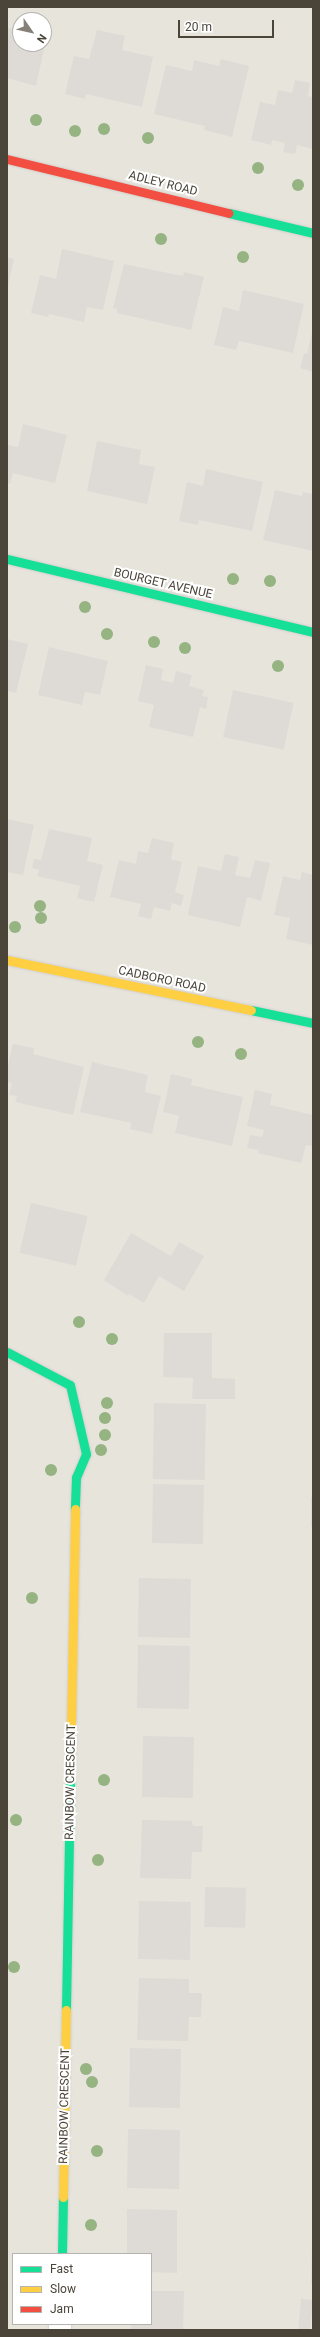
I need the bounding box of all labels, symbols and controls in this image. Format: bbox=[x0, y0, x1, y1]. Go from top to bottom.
north arrow bbox=[12, 12, 52, 52]
scale bar bbox=[180, 12, 276, 38]
text: 20 m bbox=[185, 20, 212, 34]
text: N bbox=[34, 32, 49, 45]
street label: ADLEY ROAD bbox=[127, 168, 199, 200]
street label: BOURGET AVENUE bbox=[112, 566, 214, 602]
street label: CADBORO ROAD bbox=[117, 964, 207, 996]
street label: RAINBOW CRESCENT bbox=[63, 1724, 79, 1840]
street label: RAINBOW CRESCENT bbox=[57, 2048, 73, 2164]
legend bbox=[12, 2253, 152, 2325]
text: Fast bbox=[50, 2262, 73, 2276]
text: Slow bbox=[50, 2282, 76, 2296]
text: Jam bbox=[50, 2302, 74, 2316]

